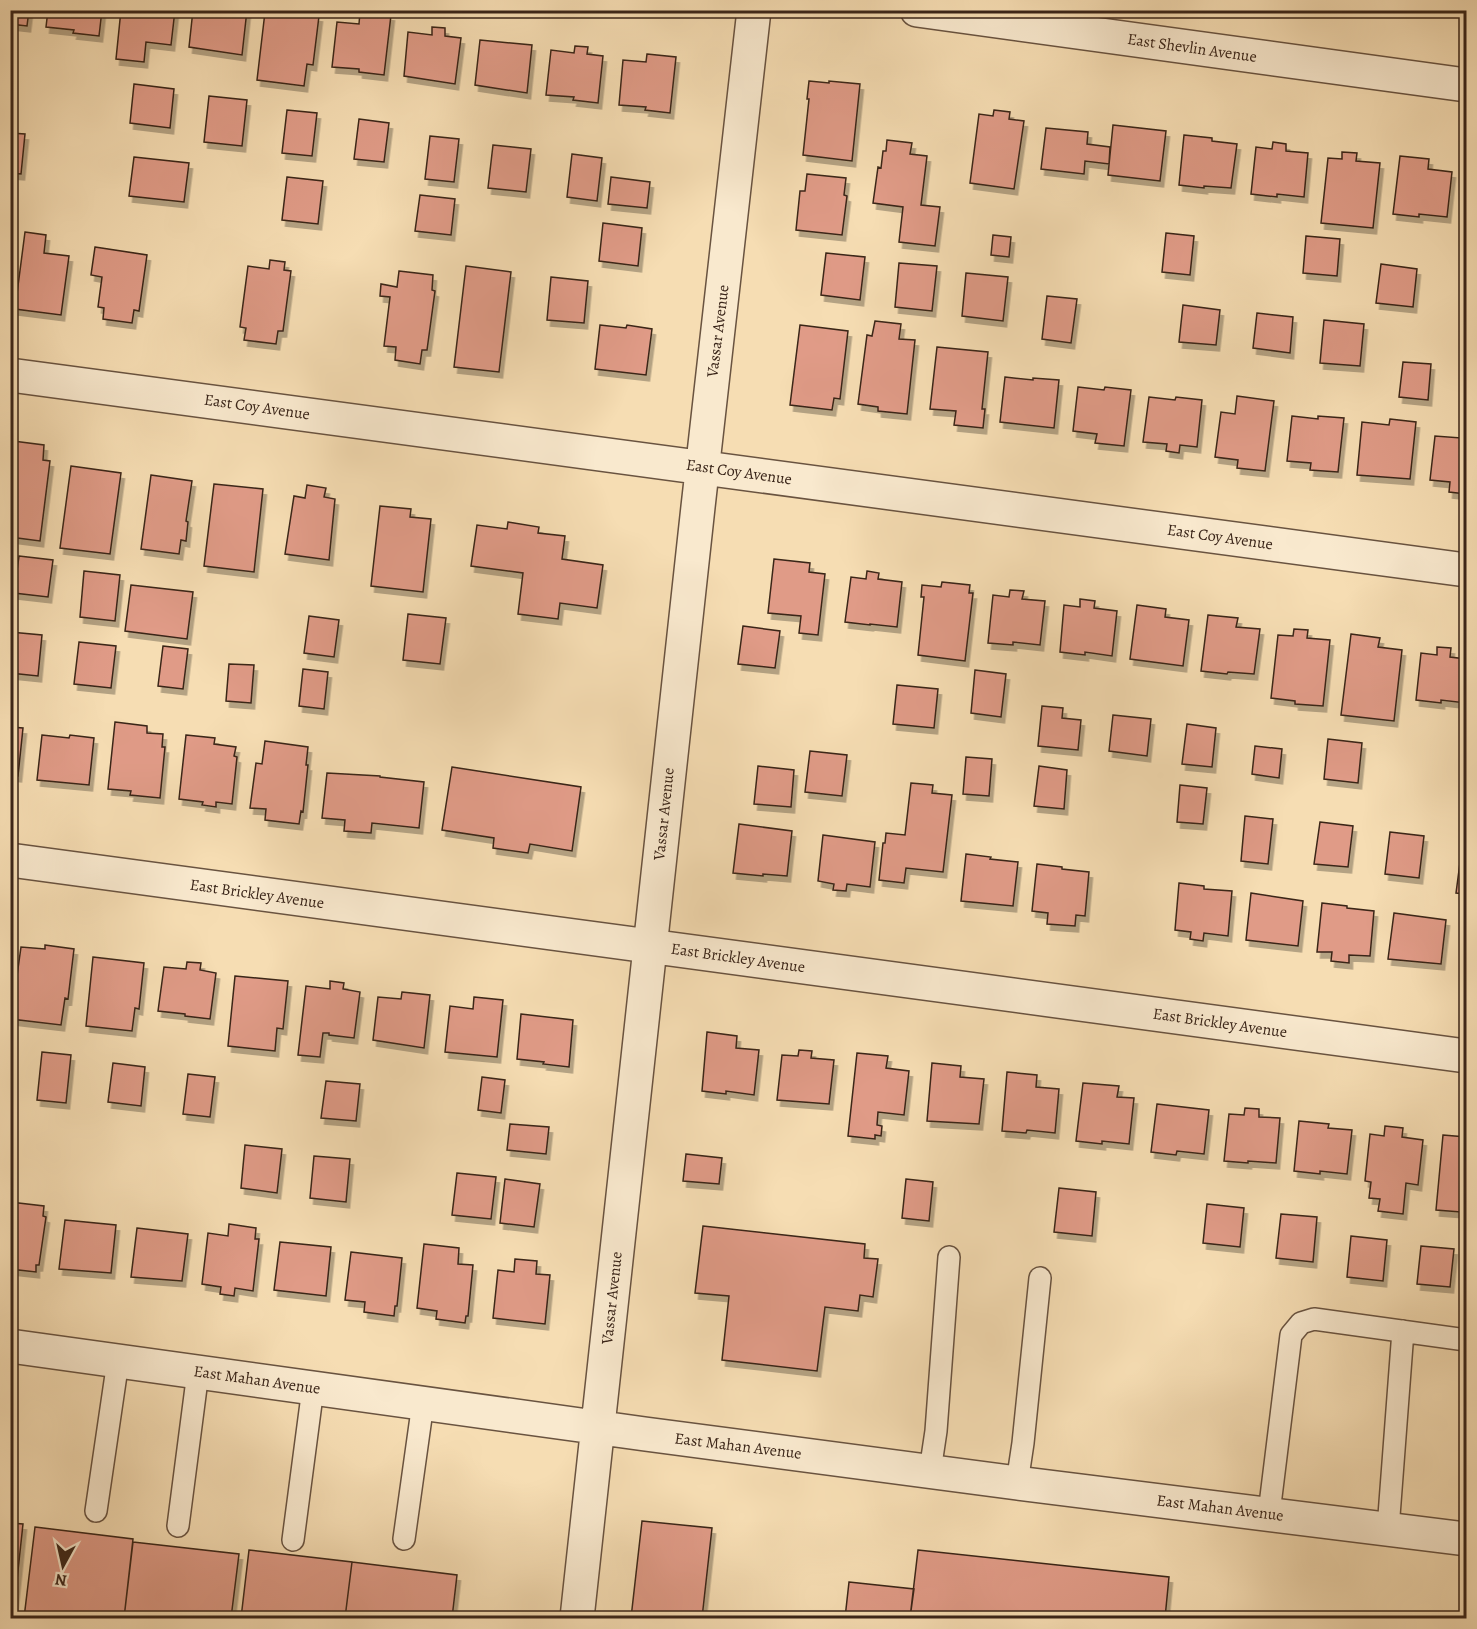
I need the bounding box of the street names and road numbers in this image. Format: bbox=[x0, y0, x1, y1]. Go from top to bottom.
street label: East Shevlin Avenue bbox=[1126, 28, 1258, 68]
street label: Vassar Avenue bbox=[701, 283, 735, 380]
street label: East Coy Avenue bbox=[203, 389, 311, 425]
street label: East Coy Avenue bbox=[685, 454, 793, 490]
street label: East Coy Avenue bbox=[1166, 519, 1274, 555]
street label: Vassar Avenue bbox=[648, 767, 680, 862]
street label: East Brickley Avenue bbox=[188, 874, 326, 914]
street label: East Brickley Avenue bbox=[669, 938, 807, 978]
street label: East Brickley Avenue bbox=[1151, 1003, 1289, 1043]
street label: Vassar Avenue bbox=[596, 1251, 628, 1346]
street label: East Mahan Avenue bbox=[192, 1360, 322, 1400]
street label: East Mahan Avenue bbox=[673, 1427, 803, 1465]
street label: East Mahan Avenue bbox=[1155, 1489, 1285, 1527]

